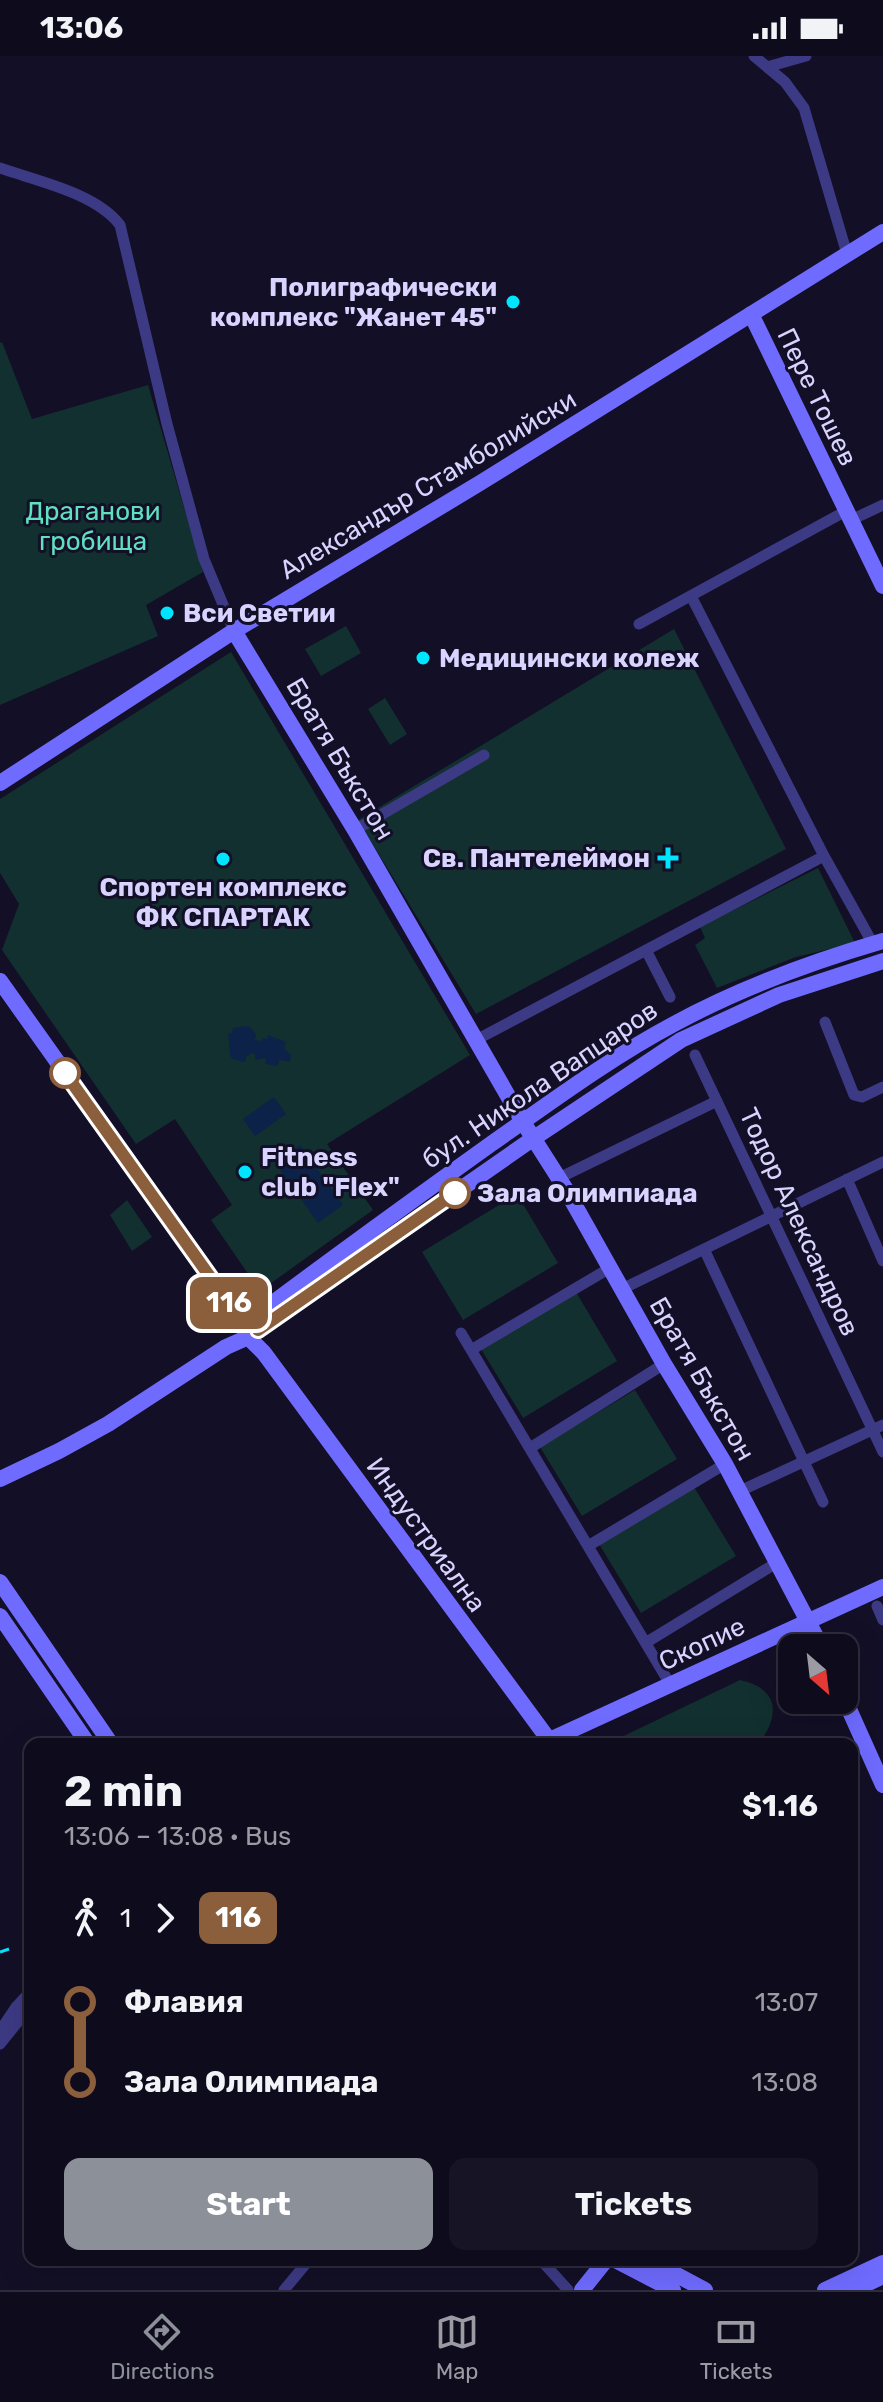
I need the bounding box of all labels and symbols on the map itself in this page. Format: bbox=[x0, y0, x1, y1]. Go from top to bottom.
place label: Полиграфически комплекс "Жанет 45" bbox=[210, 272, 497, 333]
marker: Полиграфически комплекс "Жанет 45" bbox=[504, 293, 522, 311]
street label: Пере Тошев bbox=[770, 323, 864, 471]
street label: Александър Стамболийски bbox=[274, 384, 582, 586]
park label: Драганови гробища bbox=[26, 496, 160, 557]
place label: Вси Светии bbox=[183, 598, 336, 629]
marker: Вси Светии bbox=[158, 604, 176, 622]
place label: Медицински колеж bbox=[439, 643, 700, 674]
marker: Медицински колеж bbox=[414, 649, 432, 667]
street label: Братя Бъкстон bbox=[279, 672, 401, 846]
place label: Св. Пантелеймон bbox=[423, 843, 650, 874]
marker: Св. Пантелеймон bbox=[657, 847, 679, 869]
marker: Спортен комплекс ФК СПАРТАК bbox=[214, 850, 232, 868]
place label: Спортен комплекс ФК СПАРТАК bbox=[99, 872, 347, 933]
street label: бул. Никола Вапцаров bbox=[416, 995, 664, 1175]
unlabelled marker bbox=[50, 1058, 80, 1088]
street label: Тодор Александров bbox=[733, 1103, 865, 1341]
place label: Fitness club "Flex" bbox=[261, 1142, 400, 1203]
marker: Fitness club "Flex" bbox=[236, 1163, 254, 1181]
marker: Зала Олимпиада bbox=[440, 1178, 470, 1208]
place label: Зала Олимпиада bbox=[477, 1178, 698, 1209]
line badge: 116 bbox=[183, 1277, 275, 1329]
street label: Братя Бъкстон bbox=[643, 1292, 761, 1466]
street label: Индустриална bbox=[360, 1452, 492, 1618]
street label: Скопие bbox=[654, 1611, 750, 1677]
north arrow bbox=[778, 1634, 858, 1714]

